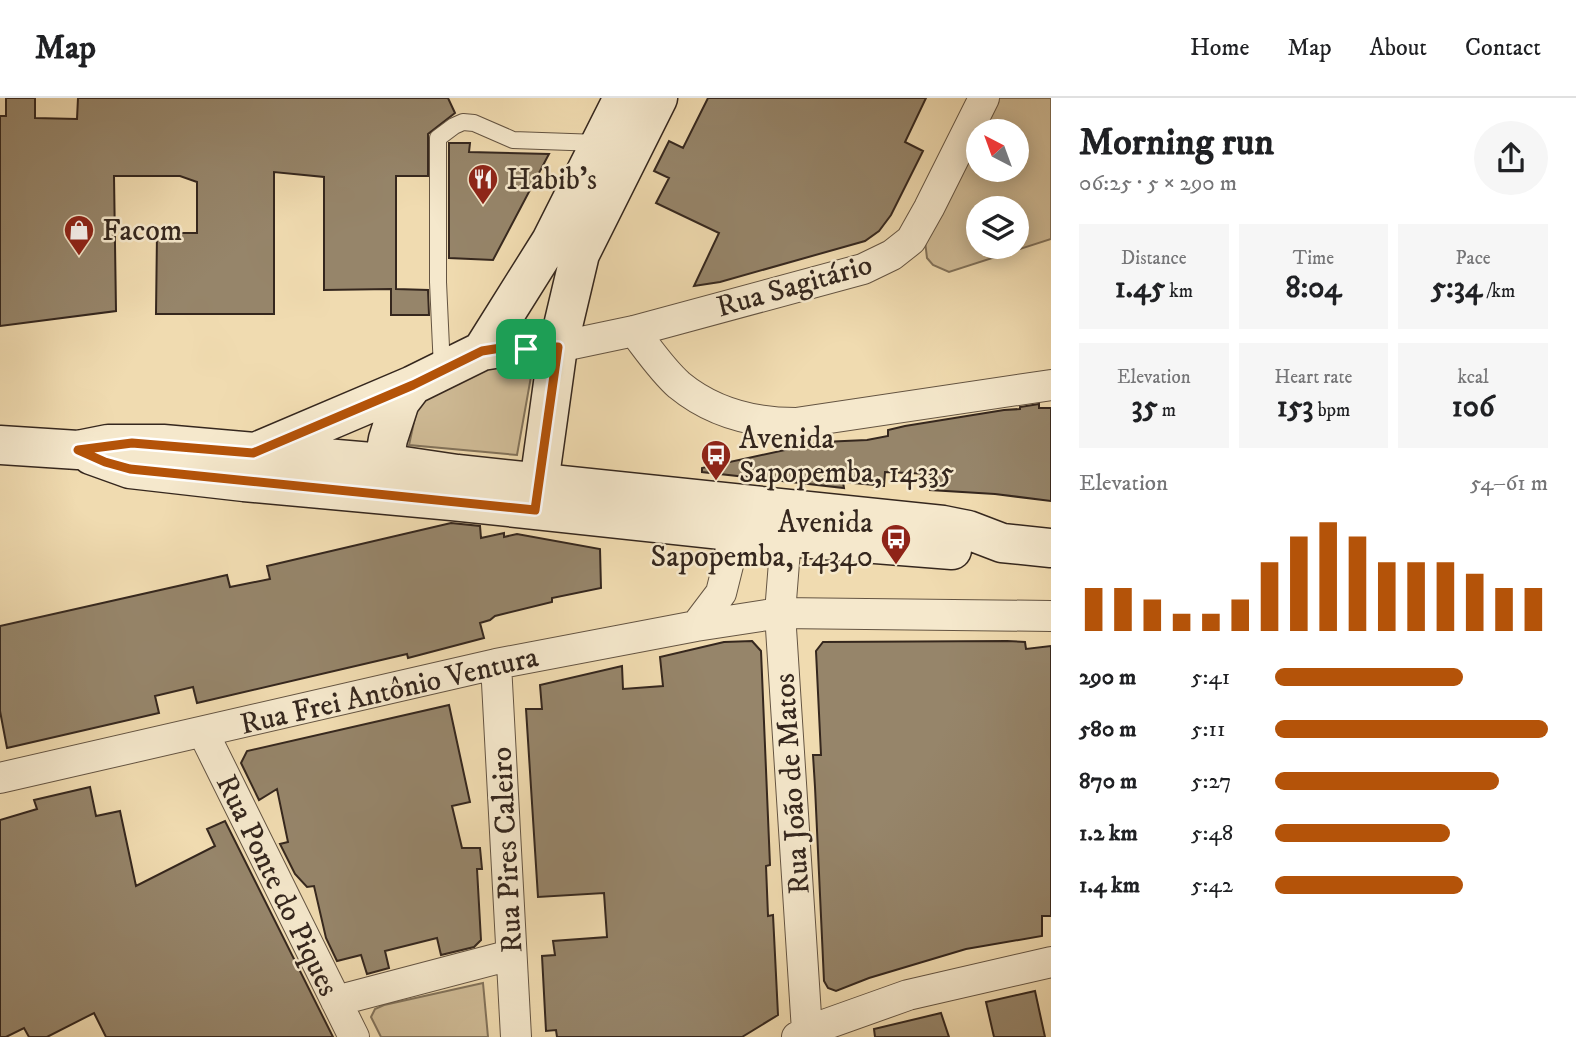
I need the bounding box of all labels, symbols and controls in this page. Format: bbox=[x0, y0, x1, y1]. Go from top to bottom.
text: Map bbox=[35, 28, 96, 69]
text: Home bbox=[1190, 33, 1249, 63]
text: Map bbox=[1287, 33, 1332, 63]
text: About bbox=[1370, 33, 1427, 63]
text: Contact bbox=[1465, 33, 1541, 63]
north arrow bbox=[966, 119, 1029, 182]
map controls bbox=[966, 119, 1029, 259]
text: Morning run bbox=[1079, 119, 1274, 167]
button: share bbox=[1474, 121, 1548, 195]
restaurant icon: Habib's bbox=[466, 162, 500, 206]
place label: Habib's bbox=[506, 162, 597, 199]
text: 06:25 · 5 × 290 m bbox=[1079, 169, 1237, 198]
button: layers bbox=[966, 196, 1029, 259]
shop icon: Facom bbox=[62, 213, 96, 257]
place label: Facom bbox=[102, 213, 182, 250]
street label: Rua Sagitário bbox=[712, 247, 876, 326]
text: Distance bbox=[1121, 247, 1187, 270]
text: Time bbox=[1293, 247, 1334, 270]
text: Pace bbox=[1456, 247, 1491, 270]
text: 1.45 bbox=[1115, 270, 1165, 307]
text: 8:04 bbox=[1285, 270, 1342, 307]
text: 5:34 bbox=[1431, 270, 1482, 307]
text: km bbox=[1165, 280, 1193, 303]
text: /km bbox=[1482, 280, 1515, 303]
pin bbox=[496, 319, 556, 379]
icon: arrive bbox=[507, 330, 545, 368]
text: Elevation bbox=[1117, 366, 1191, 389]
text: Heart rate bbox=[1275, 366, 1352, 389]
text: kcal bbox=[1458, 366, 1489, 389]
text: 35 bbox=[1132, 389, 1158, 426]
text: 153 bbox=[1277, 389, 1314, 426]
text: 106 bbox=[1452, 389, 1495, 426]
text: m bbox=[1158, 399, 1176, 422]
text: bpm bbox=[1314, 399, 1350, 422]
place label: Avenida Sapopemba, 14335 bbox=[739, 421, 954, 492]
bus stop icon: Avenida Sapopemba, 14335 bbox=[699, 438, 733, 482]
text: Elevation bbox=[1079, 469, 1168, 498]
text: 54–61 m bbox=[1470, 469, 1548, 498]
place label: Avenida Sapopemba, 14340 bbox=[651, 505, 873, 576]
bus stop icon: Avenida Sapopemba, 14340 bbox=[879, 522, 913, 566]
street label: Rua Frei Antônio Ventura bbox=[237, 639, 542, 744]
text: 290 m bbox=[1079, 663, 1136, 692]
text: 5:41 bbox=[1191, 663, 1230, 692]
street label: Rua João de Matos bbox=[766, 672, 819, 896]
text: 580 m bbox=[1079, 715, 1136, 744]
text: 5:11 bbox=[1191, 715, 1225, 744]
street label: Rua Pires Caleiro bbox=[484, 746, 531, 954]
text: 870 m bbox=[1079, 767, 1137, 796]
text: 5:27 bbox=[1191, 767, 1231, 796]
street label: Rua Ponte do Piques bbox=[207, 769, 346, 1003]
text: 1.2 km bbox=[1079, 819, 1138, 848]
text: 5:48 bbox=[1191, 819, 1233, 848]
text: 1.4 km bbox=[1079, 871, 1140, 900]
text: 5:42 bbox=[1191, 871, 1233, 900]

